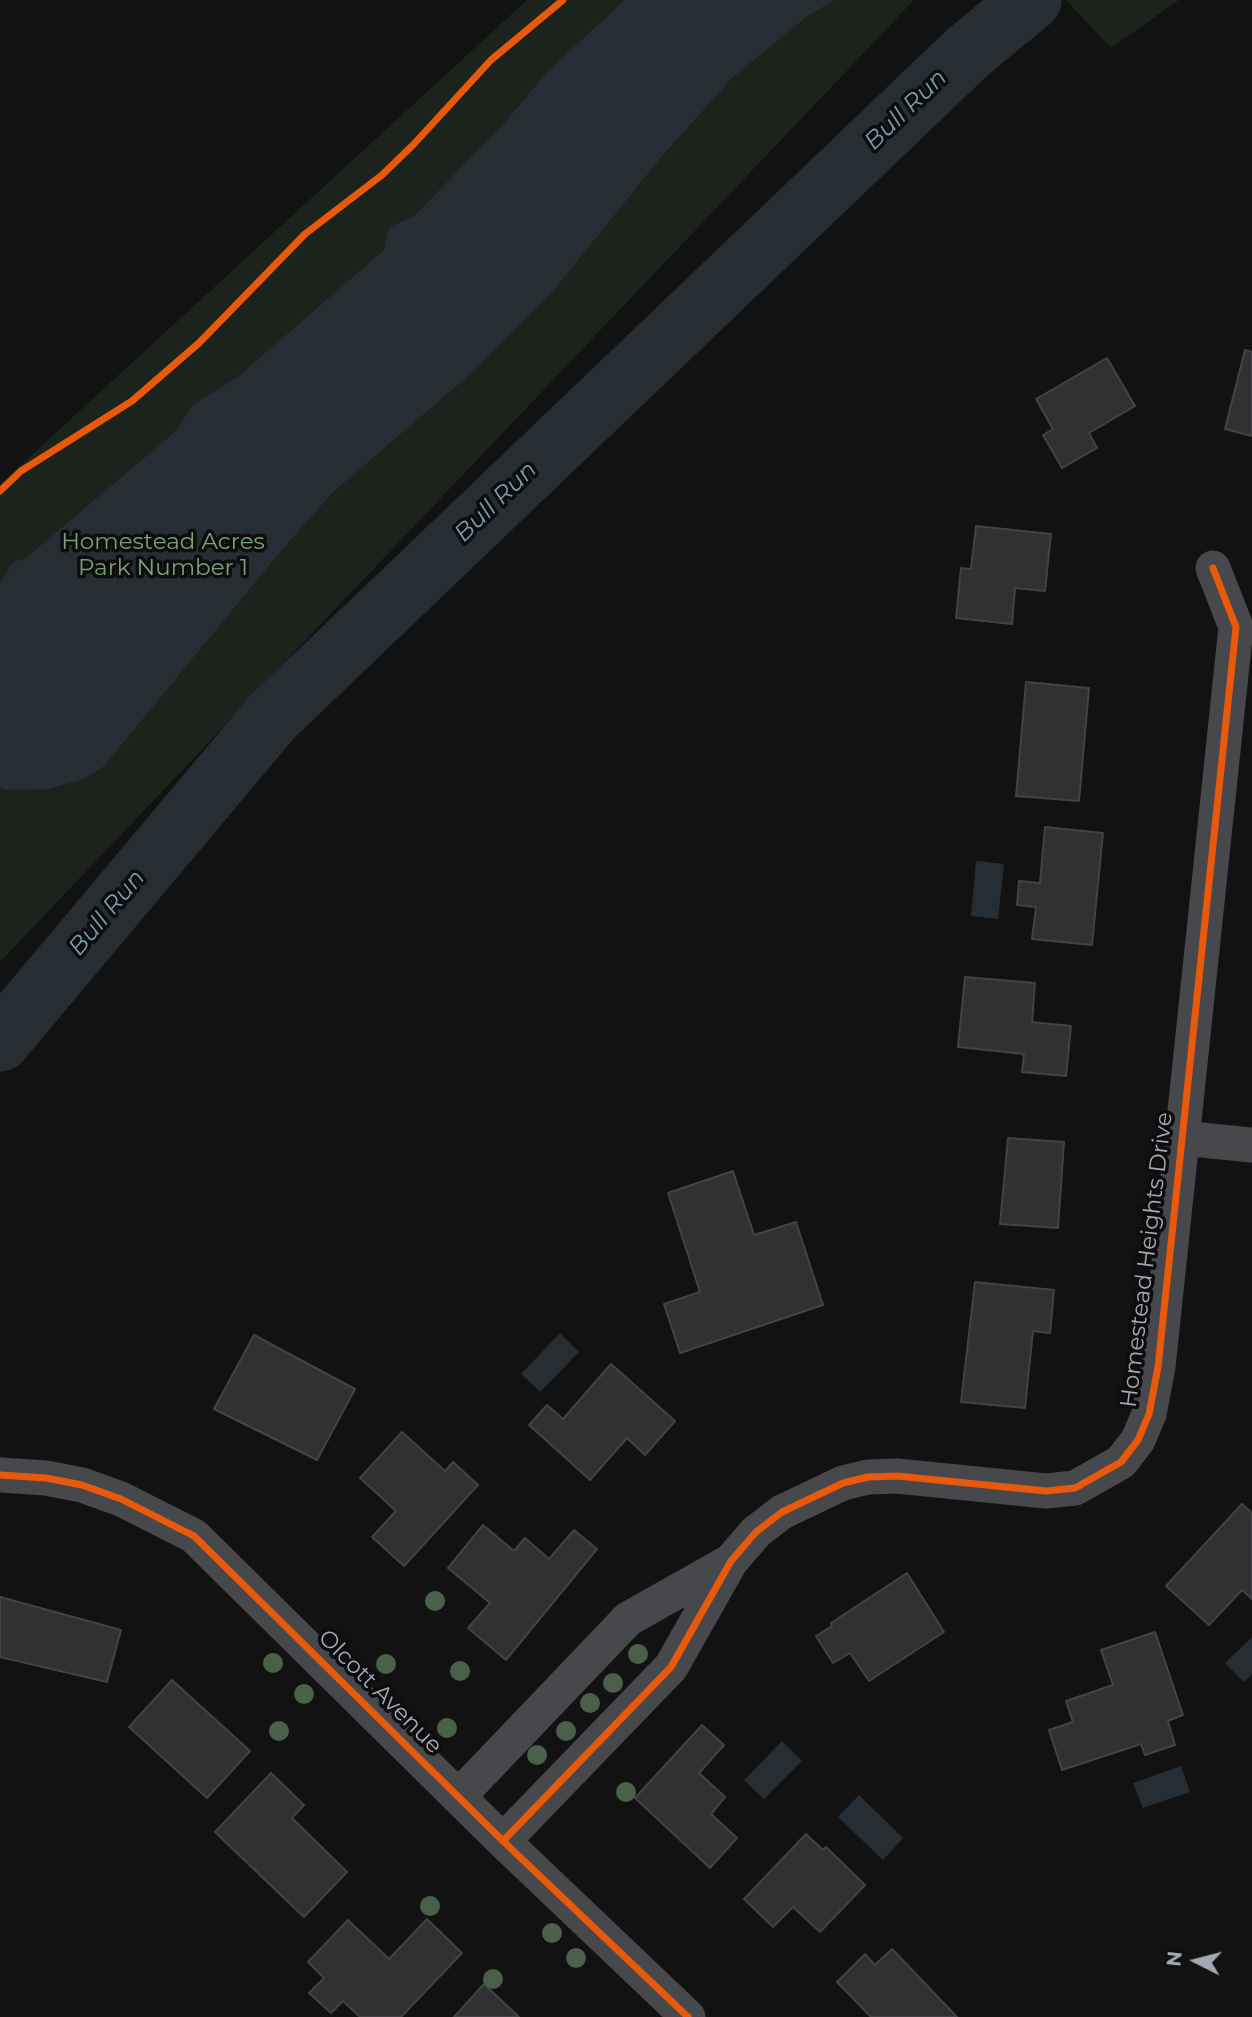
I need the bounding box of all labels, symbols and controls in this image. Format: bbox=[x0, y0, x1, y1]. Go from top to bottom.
water label: Bull Run bbox=[859, 64, 953, 156]
water label: Bull Run bbox=[449, 456, 543, 548]
park label: Homestead Acres Park Number 1 bbox=[61, 528, 265, 582]
water label: Bull Run bbox=[63, 864, 151, 962]
street label: Homestead Heights Drive bbox=[1115, 1111, 1179, 1409]
street label: Olcott Avenue bbox=[312, 1624, 448, 1760]
north arrow bbox=[1161, 1926, 1231, 1996]
text: N bbox=[1162, 1950, 1187, 1968]

